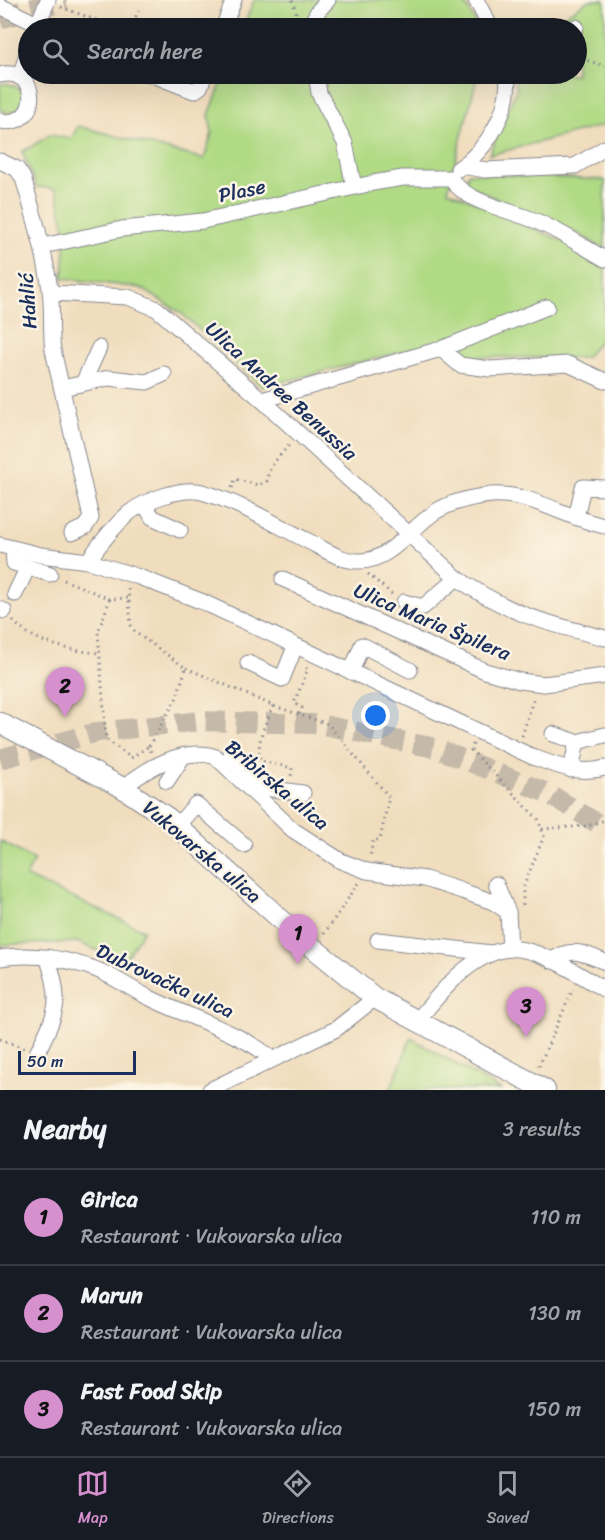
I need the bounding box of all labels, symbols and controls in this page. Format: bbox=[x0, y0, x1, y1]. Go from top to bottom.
search box bbox=[18, 18, 587, 84]
text: Search here bbox=[87, 32, 203, 71]
icon: search bbox=[39, 35, 72, 68]
street label: Plase bbox=[215, 169, 269, 213]
street label: Hahlić bbox=[8, 270, 47, 330]
street label: Ulica Andree Benussia bbox=[197, 312, 366, 470]
street label: Ulica Maria Špilera bbox=[348, 573, 517, 671]
pin: 2 bbox=[46, 668, 84, 717]
your location bbox=[361, 701, 390, 730]
street label: Bribirska ulica bbox=[217, 731, 337, 839]
street label: Vukovarska ulica bbox=[135, 791, 269, 913]
pin: 1 bbox=[278, 914, 318, 964]
street label: Dubrovačka ulica bbox=[90, 934, 240, 1028]
pin: 3 bbox=[506, 988, 546, 1037]
text: 50 m bbox=[27, 1047, 63, 1076]
scale bar bbox=[18, 1048, 136, 1076]
text: Nearby bbox=[24, 1106, 106, 1152]
text: 3 results bbox=[503, 1112, 581, 1147]
text: Girica bbox=[81, 1180, 138, 1219]
text: 1 bbox=[39, 1200, 48, 1235]
text: 110 m bbox=[531, 1200, 581, 1235]
text: Restaurant · Vukovarska ulica bbox=[81, 1219, 342, 1254]
text: Marun bbox=[81, 1276, 143, 1315]
text: 2 bbox=[38, 1296, 49, 1331]
text: 130 m bbox=[528, 1296, 581, 1331]
text: Restaurant · Vukovarska ulica bbox=[81, 1315, 342, 1350]
text: Fast Food Skip bbox=[81, 1372, 222, 1411]
text: 3 bbox=[38, 1392, 49, 1427]
text: 150 m bbox=[527, 1392, 581, 1427]
text: Restaurant · Vukovarska ulica bbox=[81, 1411, 342, 1446]
tab: Map bbox=[76, 1467, 109, 1532]
tab: Directions bbox=[262, 1467, 334, 1532]
tab: Saved bbox=[486, 1467, 529, 1532]

